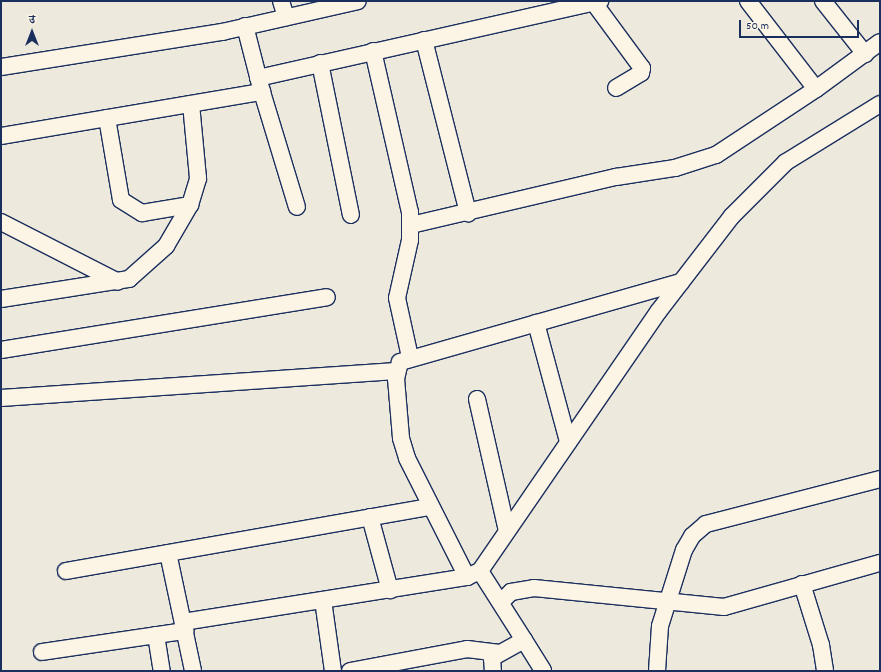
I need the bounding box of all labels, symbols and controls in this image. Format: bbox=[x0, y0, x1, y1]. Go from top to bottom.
north arrow bbox=[12, 12, 52, 52]
text: उ bbox=[29, 12, 35, 28]
scale bar bbox=[741, 12, 861, 38]
text: 50 m bbox=[746, 18, 769, 35]

